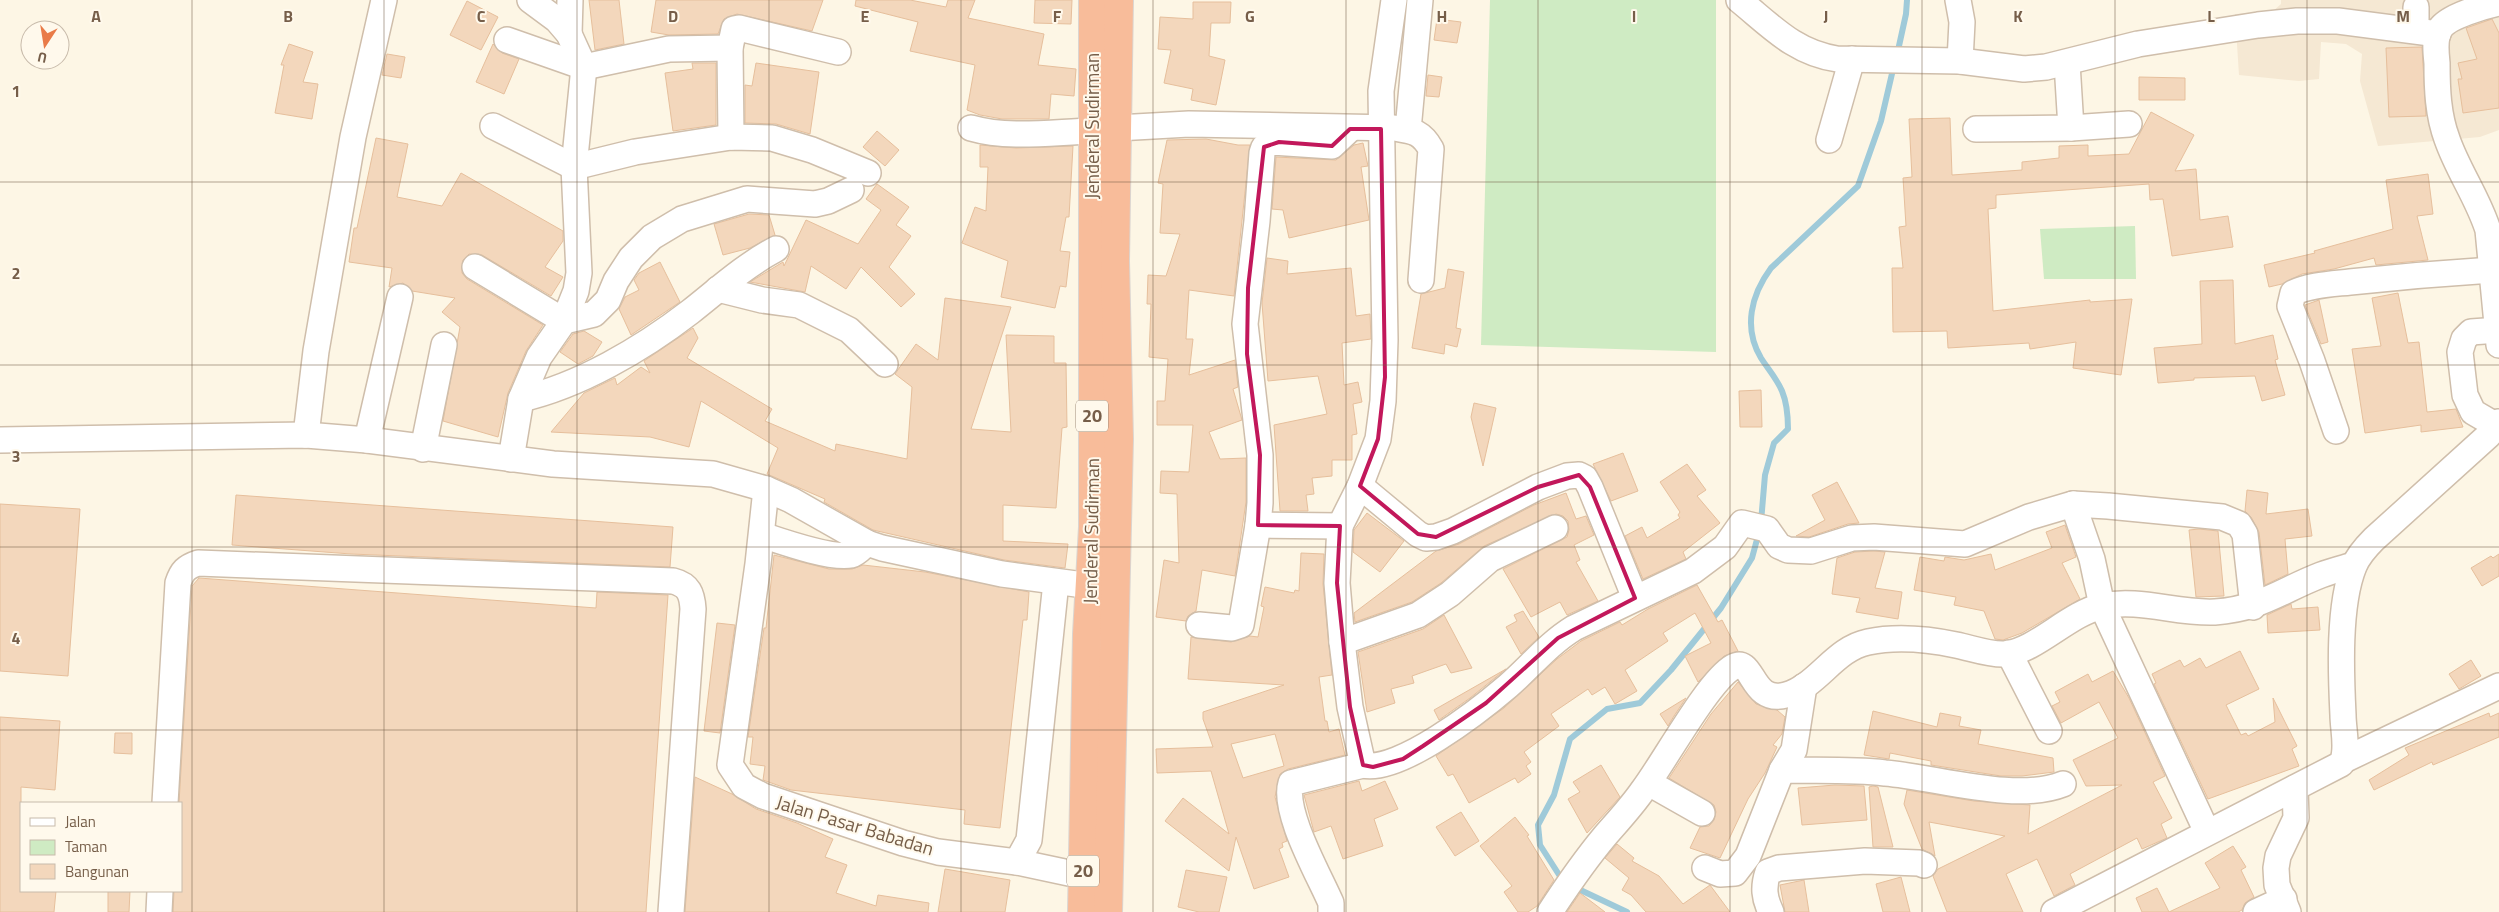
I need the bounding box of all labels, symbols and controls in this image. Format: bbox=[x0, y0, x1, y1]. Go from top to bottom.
text: A bbox=[91, 4, 101, 28]
text: B bbox=[283, 4, 293, 28]
text: C bbox=[477, 4, 486, 28]
text: D bbox=[668, 4, 678, 28]
text: E bbox=[861, 4, 870, 28]
text: F bbox=[1053, 4, 1062, 28]
text: G bbox=[1245, 4, 1255, 28]
text: H bbox=[1437, 4, 1447, 28]
text: I bbox=[1632, 4, 1636, 28]
text: J bbox=[1824, 4, 1828, 28]
text: K bbox=[2013, 4, 2023, 28]
text: L bbox=[2207, 4, 2215, 28]
text: M bbox=[2396, 4, 2410, 28]
north arrow bbox=[20, 20, 70, 70]
text: U bbox=[36, 47, 49, 69]
street label: Jenderal Sudirman bbox=[1077, 53, 1106, 199]
text: 1 bbox=[12, 79, 20, 103]
text: 2 bbox=[12, 261, 20, 285]
road number: 20 bbox=[1076, 401, 1108, 432]
text: 3 bbox=[12, 444, 20, 468]
street label: Jenderal Sudirman bbox=[1075, 458, 1106, 604]
text: 4 bbox=[12, 626, 21, 650]
street label: Jalan Pasar Babadan bbox=[773, 787, 938, 862]
legend bbox=[20, 802, 182, 892]
text: Jalan bbox=[65, 810, 96, 833]
text: Taman bbox=[65, 835, 107, 858]
road number: 20 bbox=[1067, 856, 1099, 886]
text: Bangunan bbox=[65, 860, 129, 883]

